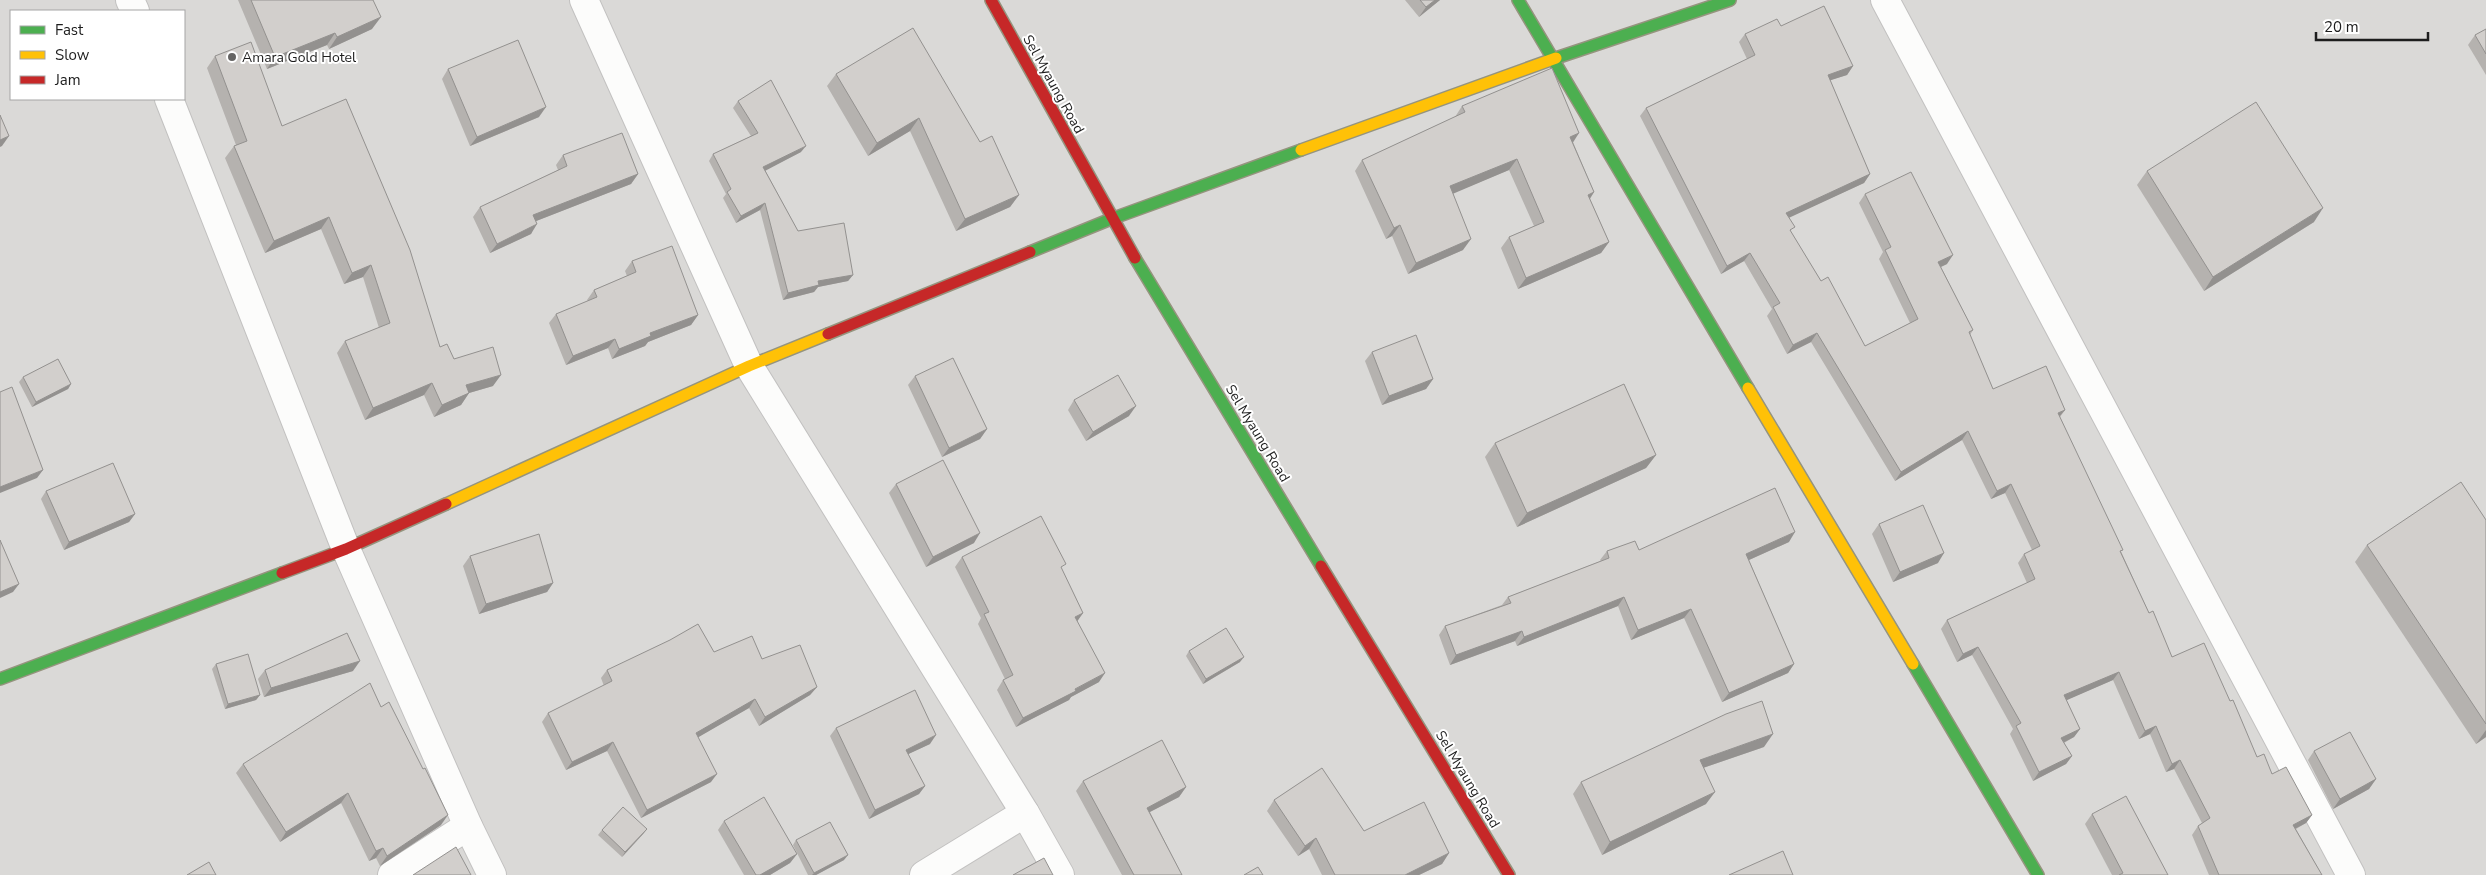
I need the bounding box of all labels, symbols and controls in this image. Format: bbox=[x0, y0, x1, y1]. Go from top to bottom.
legend bbox=[10, 10, 185, 100]
scale bar bbox=[2316, 10, 2428, 42]
text: 20 m bbox=[2324, 17, 2359, 37]
text: Fast bbox=[55, 20, 84, 40]
street label: Sel Myaung Road bbox=[1018, 31, 1089, 137]
text: Slow bbox=[55, 45, 90, 65]
place label: Amara Gold Hotel bbox=[242, 48, 357, 67]
marker: Amara Gold Hotel bbox=[226, 51, 238, 63]
text: Jam bbox=[54, 70, 81, 90]
street label: Sel Myaung Road bbox=[1221, 381, 1294, 485]
street label: Sel Myaung Road bbox=[1431, 727, 1504, 831]

